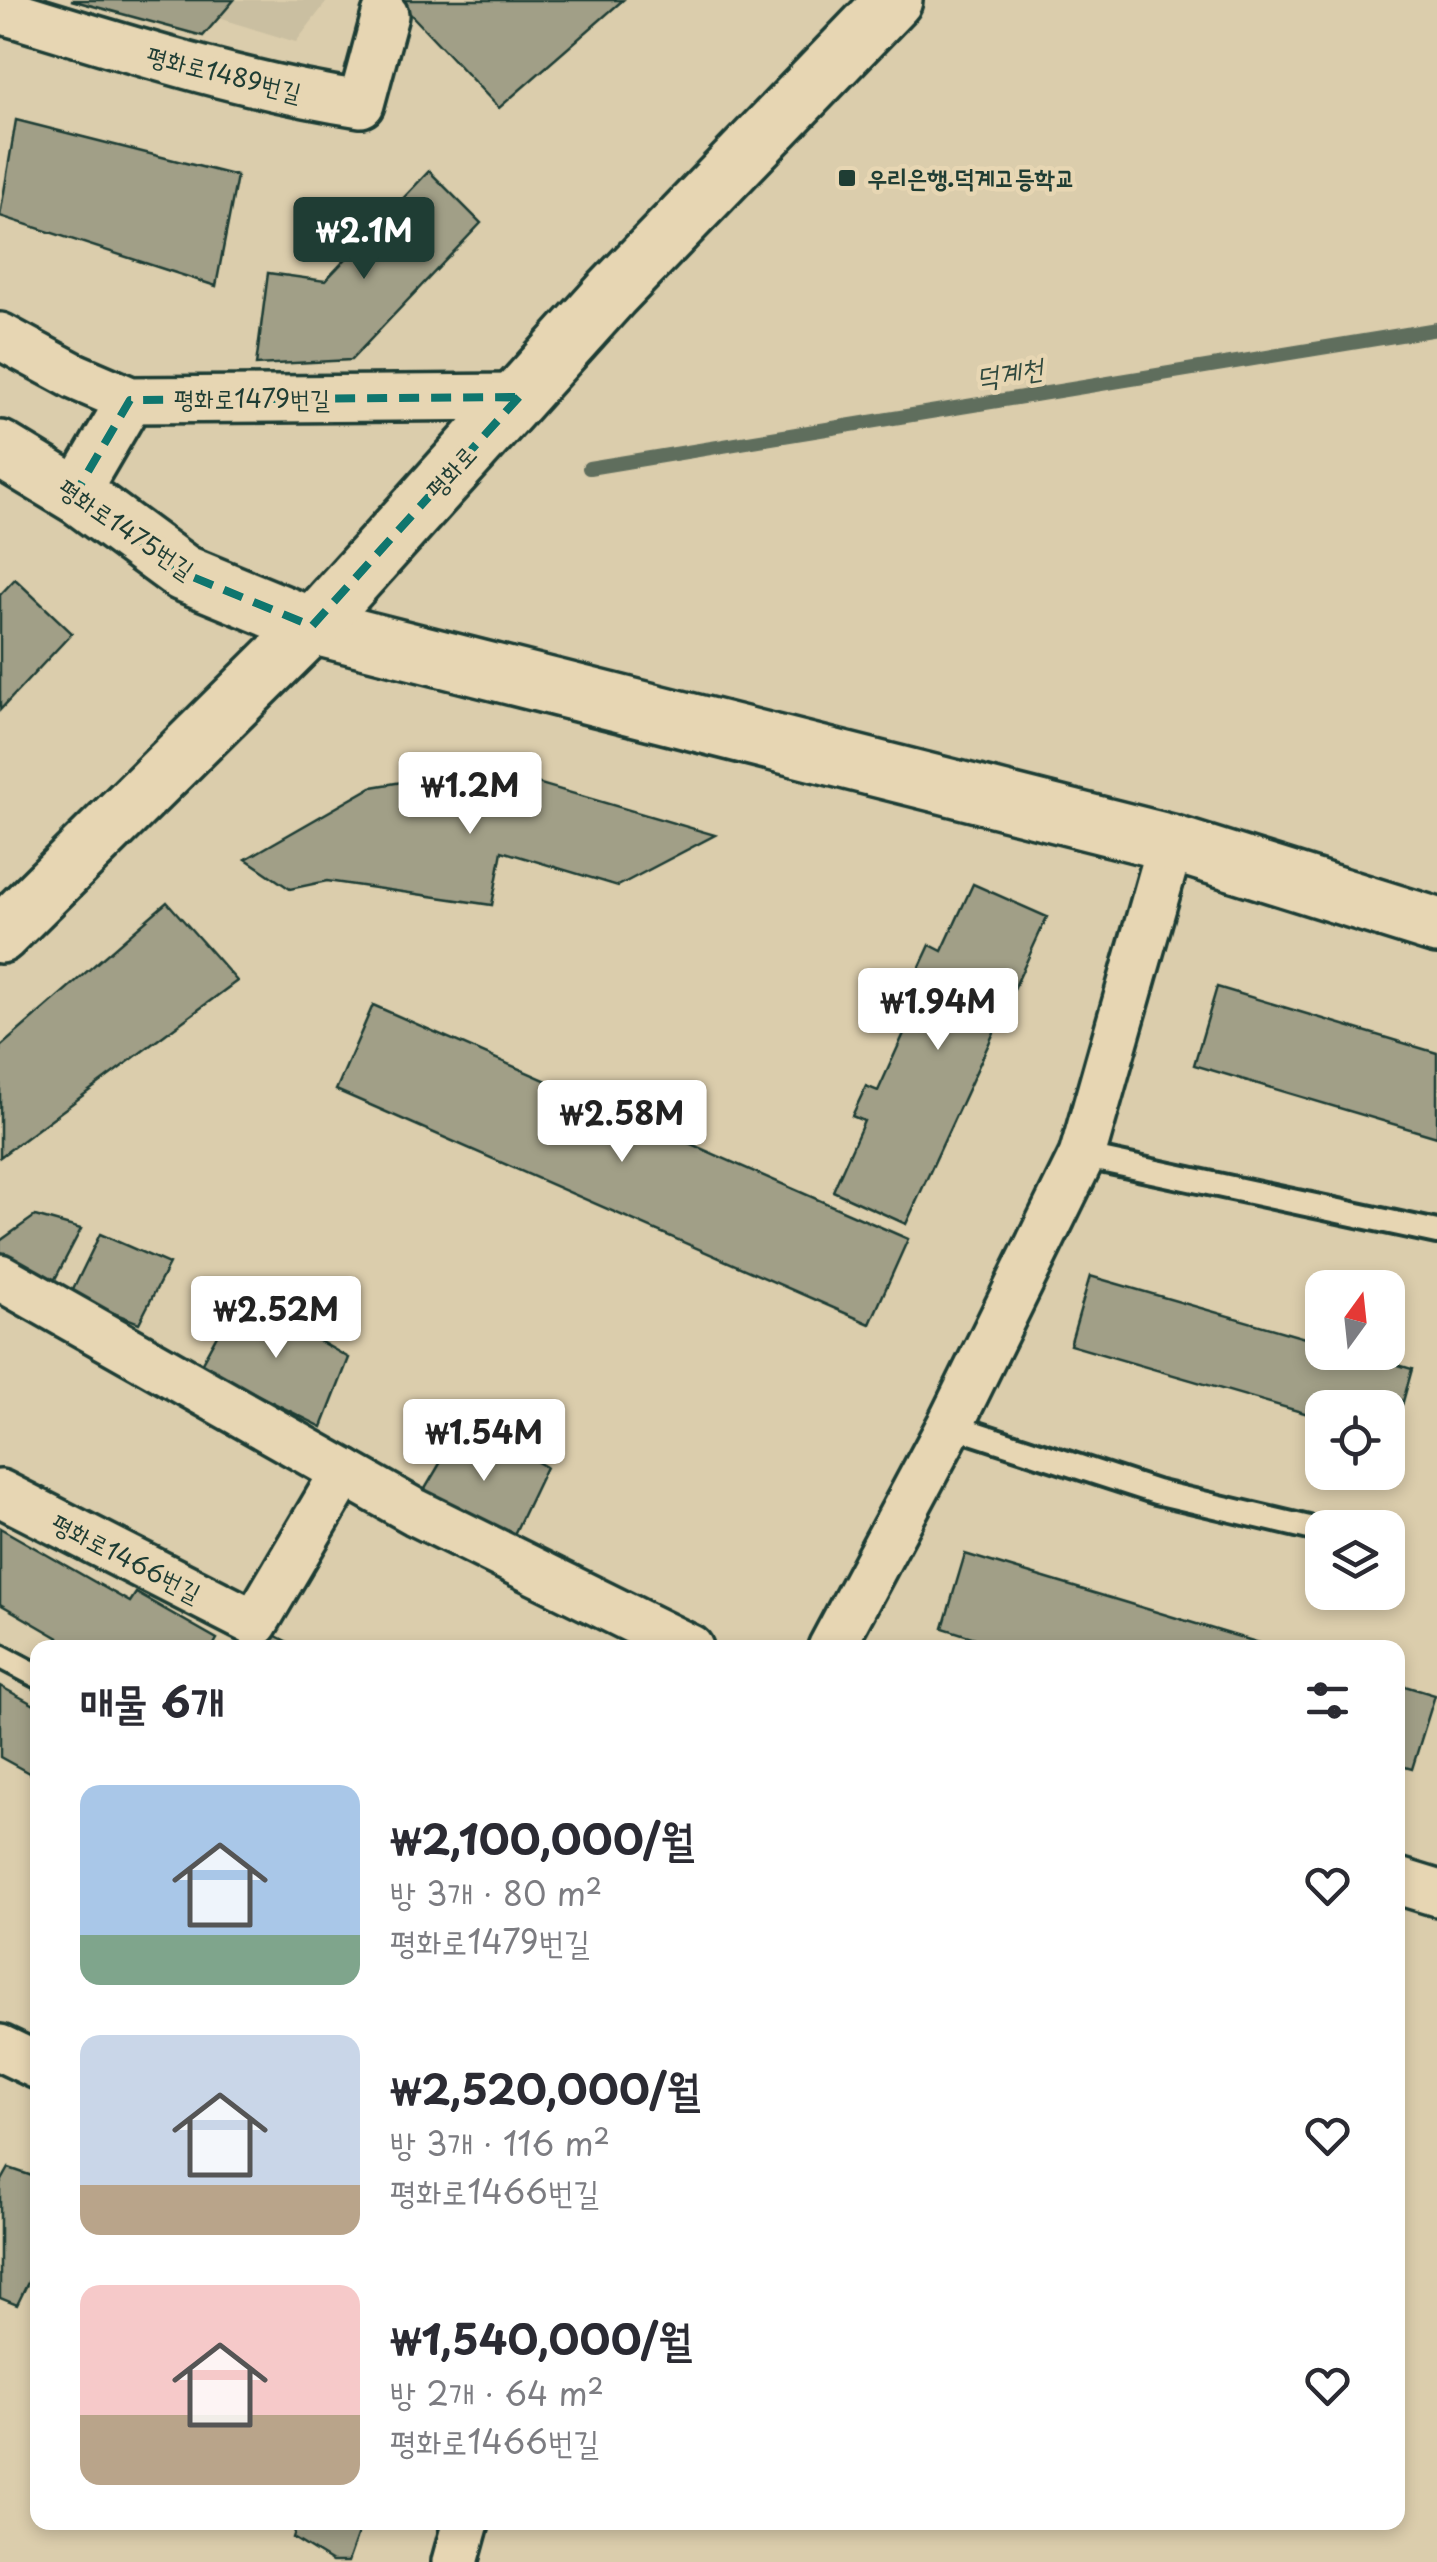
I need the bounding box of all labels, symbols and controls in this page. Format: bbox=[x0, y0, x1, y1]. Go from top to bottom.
street label: 평화로1489번길 bbox=[143, 35, 306, 111]
place label: 우리은행.덕계고등학교 bbox=[867, 158, 1075, 196]
marker: 우리은행.덕계고등학교 bbox=[836, 167, 858, 189]
pin: ₩2.1M bbox=[294, 197, 434, 282]
text: ₩2.1M bbox=[315, 205, 413, 253]
water label: 덕계천 bbox=[972, 345, 1048, 398]
street label: 평화로1479번길 bbox=[174, 379, 330, 417]
street label: 평화로 bbox=[416, 436, 485, 506]
street label: 평화로1475번길 bbox=[51, 469, 202, 588]
pin: ₩1.2M bbox=[400, 752, 540, 837]
text: ₩1.2M bbox=[421, 760, 519, 808]
pin: ₩1.94M bbox=[857, 968, 1019, 1053]
text: ₩1.94M bbox=[880, 976, 996, 1024]
pin: ₩2.58M bbox=[541, 1080, 703, 1165]
text: ₩2.58M bbox=[560, 1088, 684, 1136]
north arrow bbox=[1305, 1270, 1405, 1370]
map controls bbox=[1305, 1270, 1405, 1610]
pin: ₩2.52M bbox=[195, 1276, 357, 1361]
text: ₩2.52M bbox=[213, 1284, 339, 1332]
button: locate bbox=[1305, 1390, 1405, 1490]
pin: ₩1.54M bbox=[403, 1399, 565, 1484]
text: ₩1.54M bbox=[425, 1407, 543, 1455]
street label: 평화로1466번길 bbox=[45, 1503, 208, 1611]
button: layers bbox=[1305, 1510, 1405, 1610]
text: 매물 6개 bbox=[80, 1669, 224, 1732]
icon: filters bbox=[1300, 1673, 1355, 1728]
text: ₩2,100,000/월 bbox=[390, 1806, 694, 1869]
icon: home bbox=[160, 1825, 280, 1945]
icon: heart bbox=[1300, 1858, 1355, 1913]
text: 방 3개 · 80 m² bbox=[390, 1869, 602, 1917]
text: 평화로1479번길 bbox=[390, 1917, 590, 1965]
text: ₩2,520,000/월 bbox=[390, 2056, 700, 2119]
icon: home bbox=[160, 2075, 280, 2195]
icon: heart bbox=[1300, 2108, 1355, 2163]
text: 방 3개 · 116 m² bbox=[390, 2119, 610, 2167]
text: 평화로1466번길 bbox=[390, 2167, 599, 2215]
text: ₩1,540,000/월 bbox=[390, 2306, 692, 2369]
icon: home bbox=[160, 2325, 280, 2445]
icon: heart bbox=[1300, 2358, 1355, 2413]
text: 방 2개 · 64 m² bbox=[390, 2369, 604, 2417]
text: 평화로1466번길 bbox=[390, 2417, 599, 2465]

